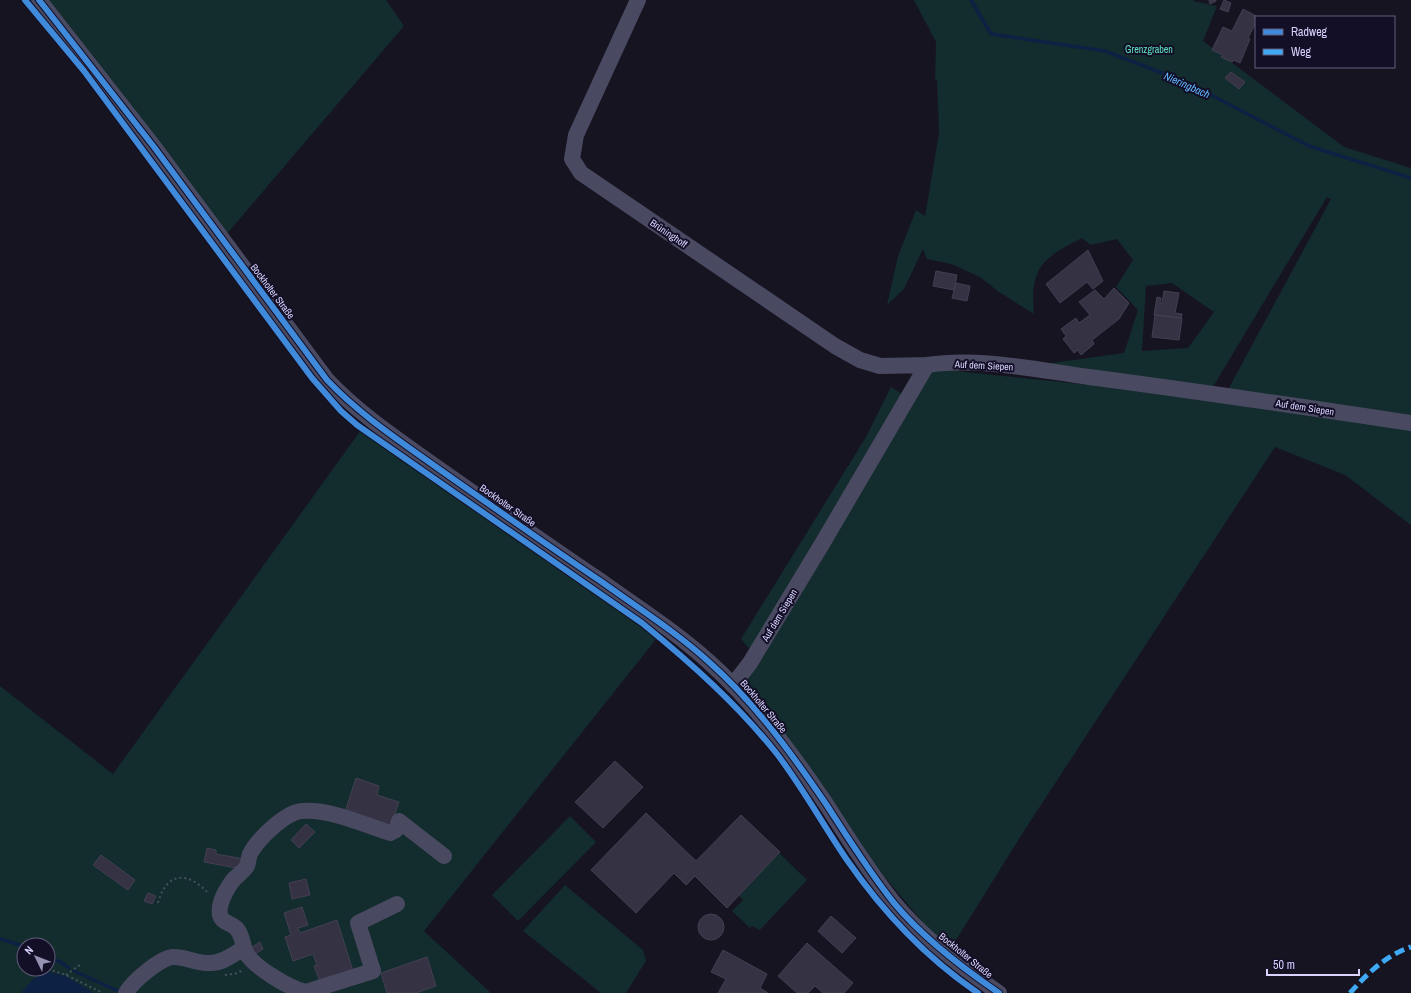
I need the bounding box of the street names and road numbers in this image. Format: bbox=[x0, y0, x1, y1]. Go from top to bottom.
street label: Brüninghoff bbox=[648, 216, 690, 251]
street label: Bockholter Straße bbox=[248, 261, 298, 322]
street label: Auf dem Siepen bbox=[953, 357, 1014, 374]
street label: Auf dem Siepen bbox=[1274, 396, 1335, 419]
street label: Bockholter Straße bbox=[477, 481, 539, 530]
street label: Auf dem Siepen bbox=[758, 587, 800, 645]
street label: Bockholter Straße bbox=[738, 677, 790, 736]
street label: Bockholter Straße bbox=[936, 930, 996, 981]

